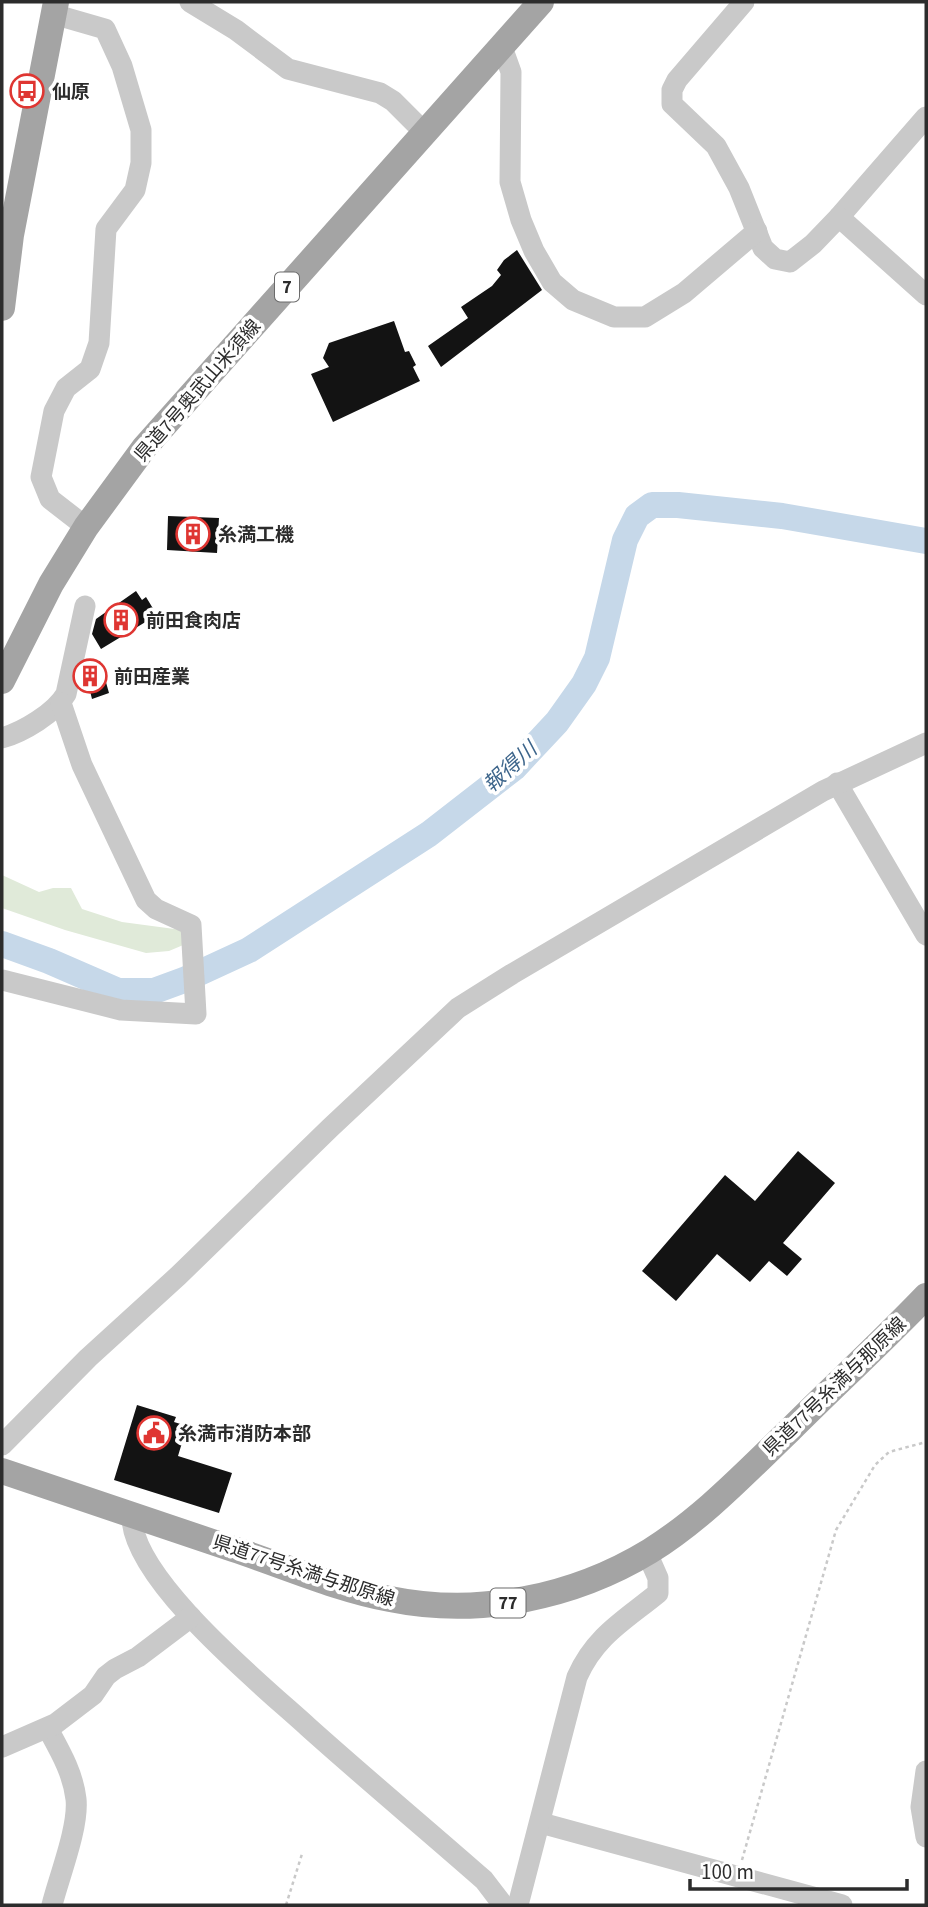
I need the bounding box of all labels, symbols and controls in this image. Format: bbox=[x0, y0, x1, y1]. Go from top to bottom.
bus stop icon: 仙原 bbox=[8, 72, 46, 110]
place label: 仙原 bbox=[52, 79, 90, 106]
road number: 7 bbox=[275, 272, 299, 302]
street label: 県道7号奥武山米須線 bbox=[129, 314, 268, 468]
building icon: 糸満工機 bbox=[174, 515, 212, 553]
place label: 糸満工機 bbox=[218, 522, 294, 549]
building icon: 前田食肉店 bbox=[102, 601, 140, 639]
place label: 前田食肉店 bbox=[146, 608, 241, 635]
building icon: 前田産業 bbox=[71, 657, 109, 695]
place label: 前田産業 bbox=[114, 664, 190, 691]
water label: 報得川 bbox=[477, 733, 545, 799]
street label: 県道77号糸満与那原線 bbox=[757, 1311, 913, 1463]
public building icon: 糸満市消防本部 bbox=[135, 1414, 173, 1452]
place label: 糸満市消防本部 bbox=[178, 1421, 311, 1448]
street label: 県道77号糸満与那原線 bbox=[209, 1529, 398, 1614]
road number: 77 bbox=[490, 1588, 526, 1618]
scale bar bbox=[690, 1848, 907, 1892]
text: 100 m bbox=[701, 1857, 754, 1887]

